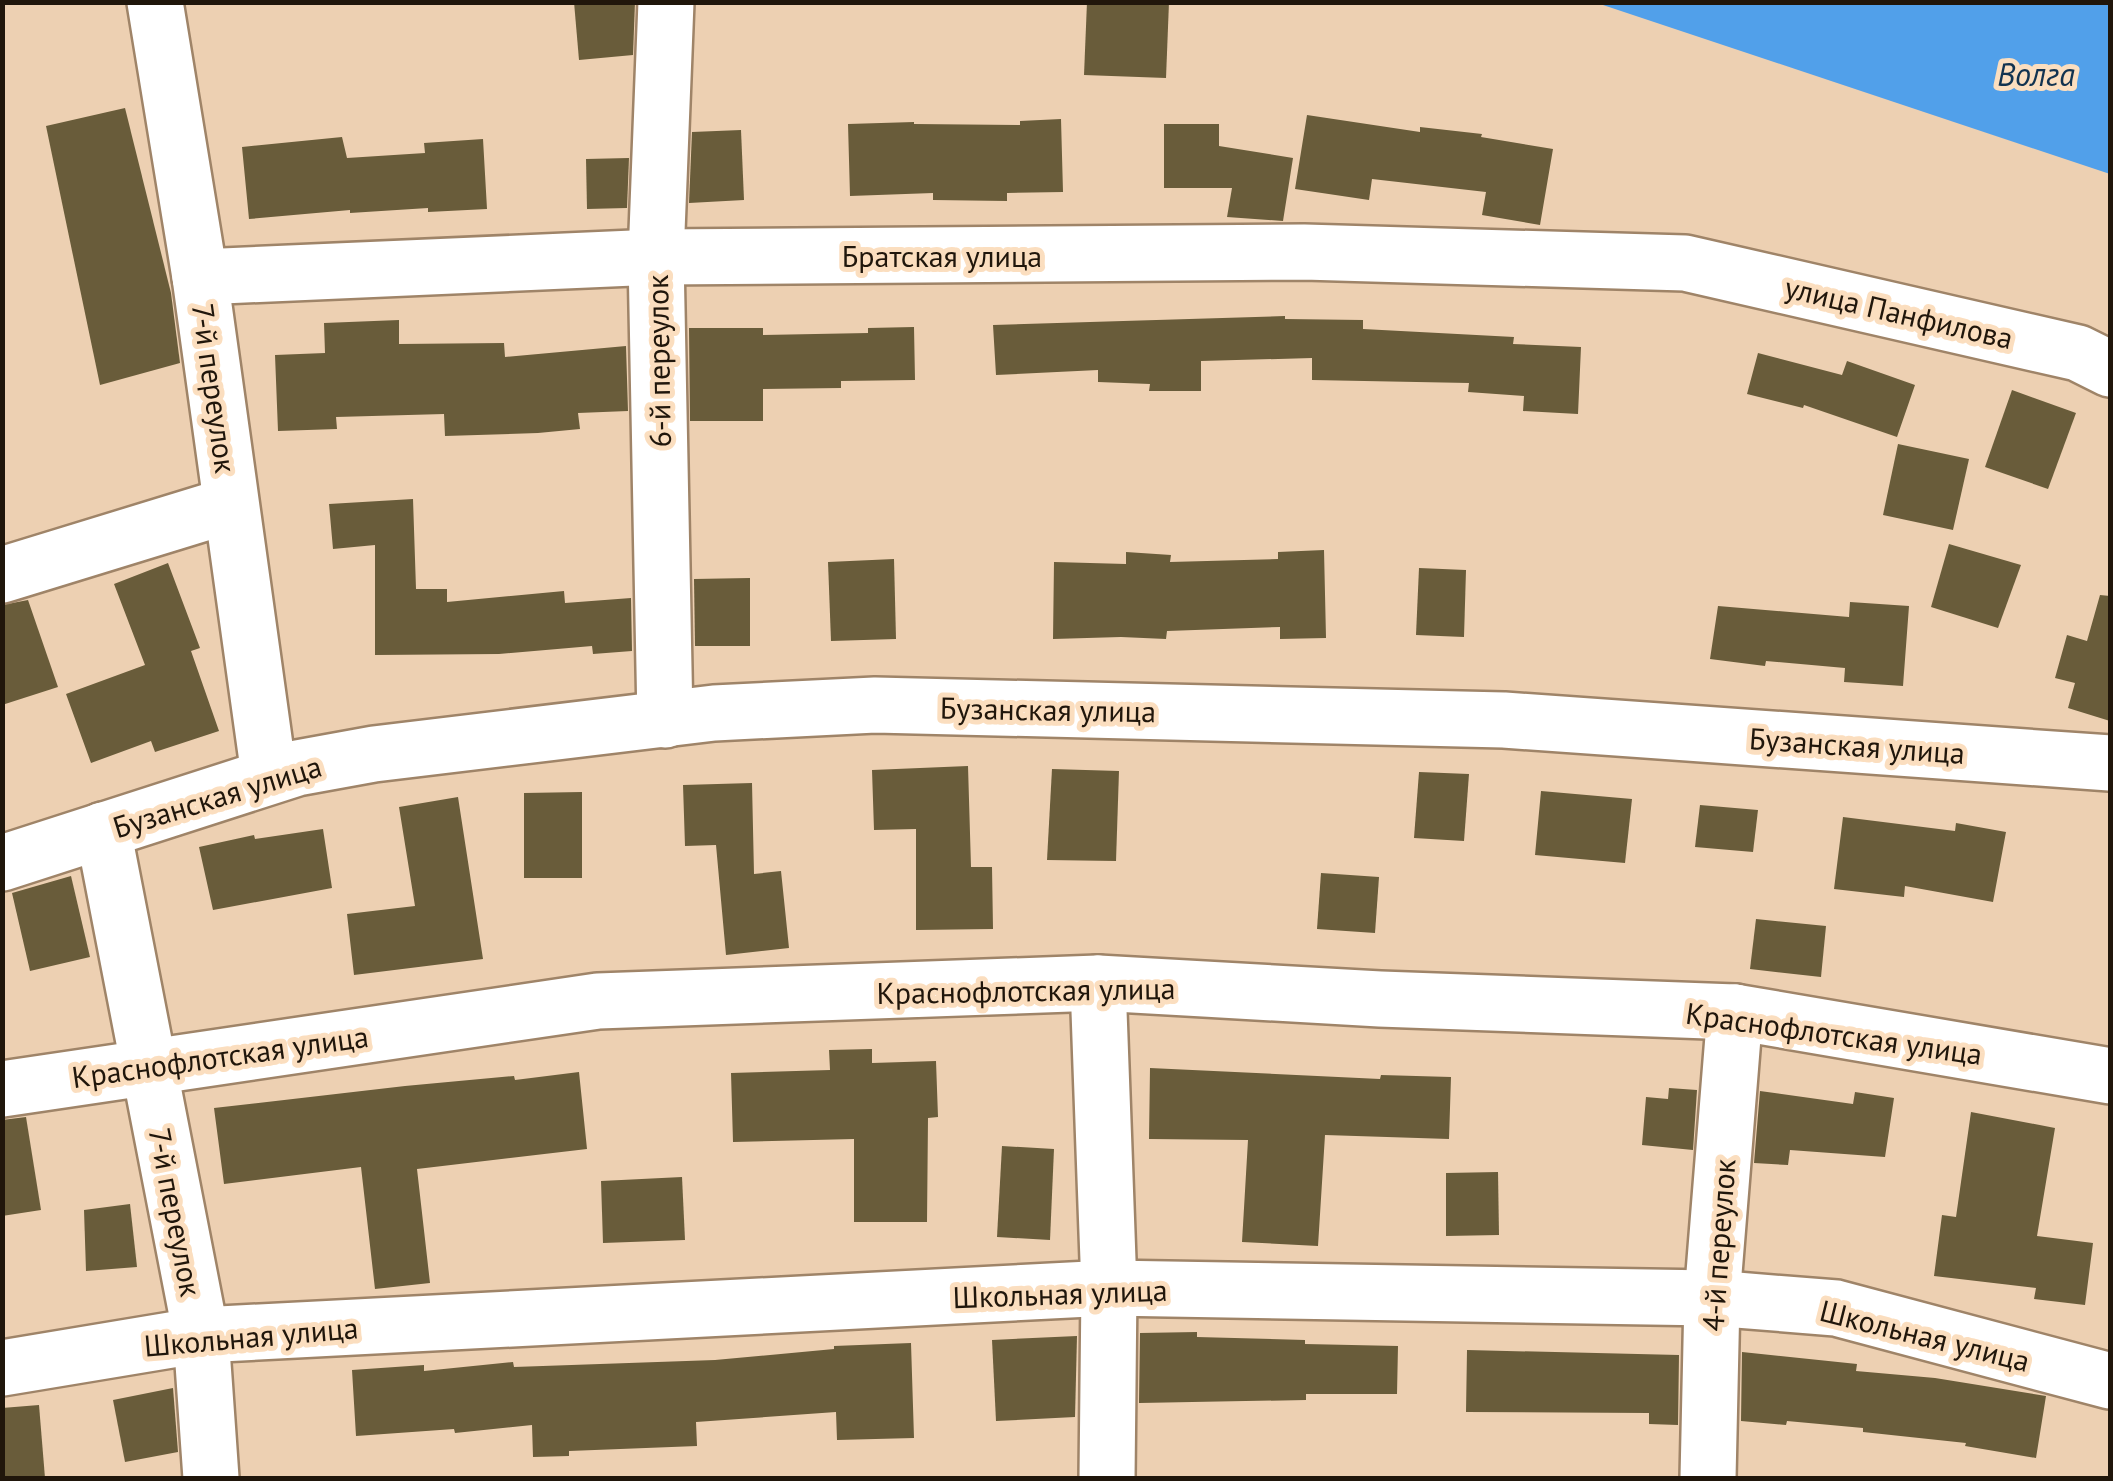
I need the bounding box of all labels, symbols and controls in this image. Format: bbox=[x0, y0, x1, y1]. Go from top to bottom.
water label: Волга bbox=[1997, 53, 2075, 95]
street label: Братская улица bbox=[842, 236, 1042, 275]
street label: улица Панфилова bbox=[1781, 267, 2017, 357]
street label: 6-й переулок bbox=[637, 274, 679, 448]
street label: 7-й переулок bbox=[184, 301, 246, 476]
street label: Бузанская улица bbox=[940, 688, 1156, 730]
street label: Бузанская улица bbox=[1748, 718, 1966, 772]
street label: Бузанская улица bbox=[108, 746, 326, 846]
street label: Краснофлотская улица bbox=[876, 968, 1176, 1012]
street label: Краснофлотская улица bbox=[1683, 993, 1985, 1073]
street label: Краснофлотская улица bbox=[69, 1016, 371, 1096]
street label: 7-й переулок bbox=[141, 1124, 212, 1300]
street label: 4-й переулок bbox=[1693, 1157, 1744, 1333]
street label: Школьная улица bbox=[952, 1270, 1168, 1316]
street label: Школьная улица bbox=[1816, 1290, 2034, 1380]
street label: Школьная улица bbox=[142, 1307, 360, 1365]

